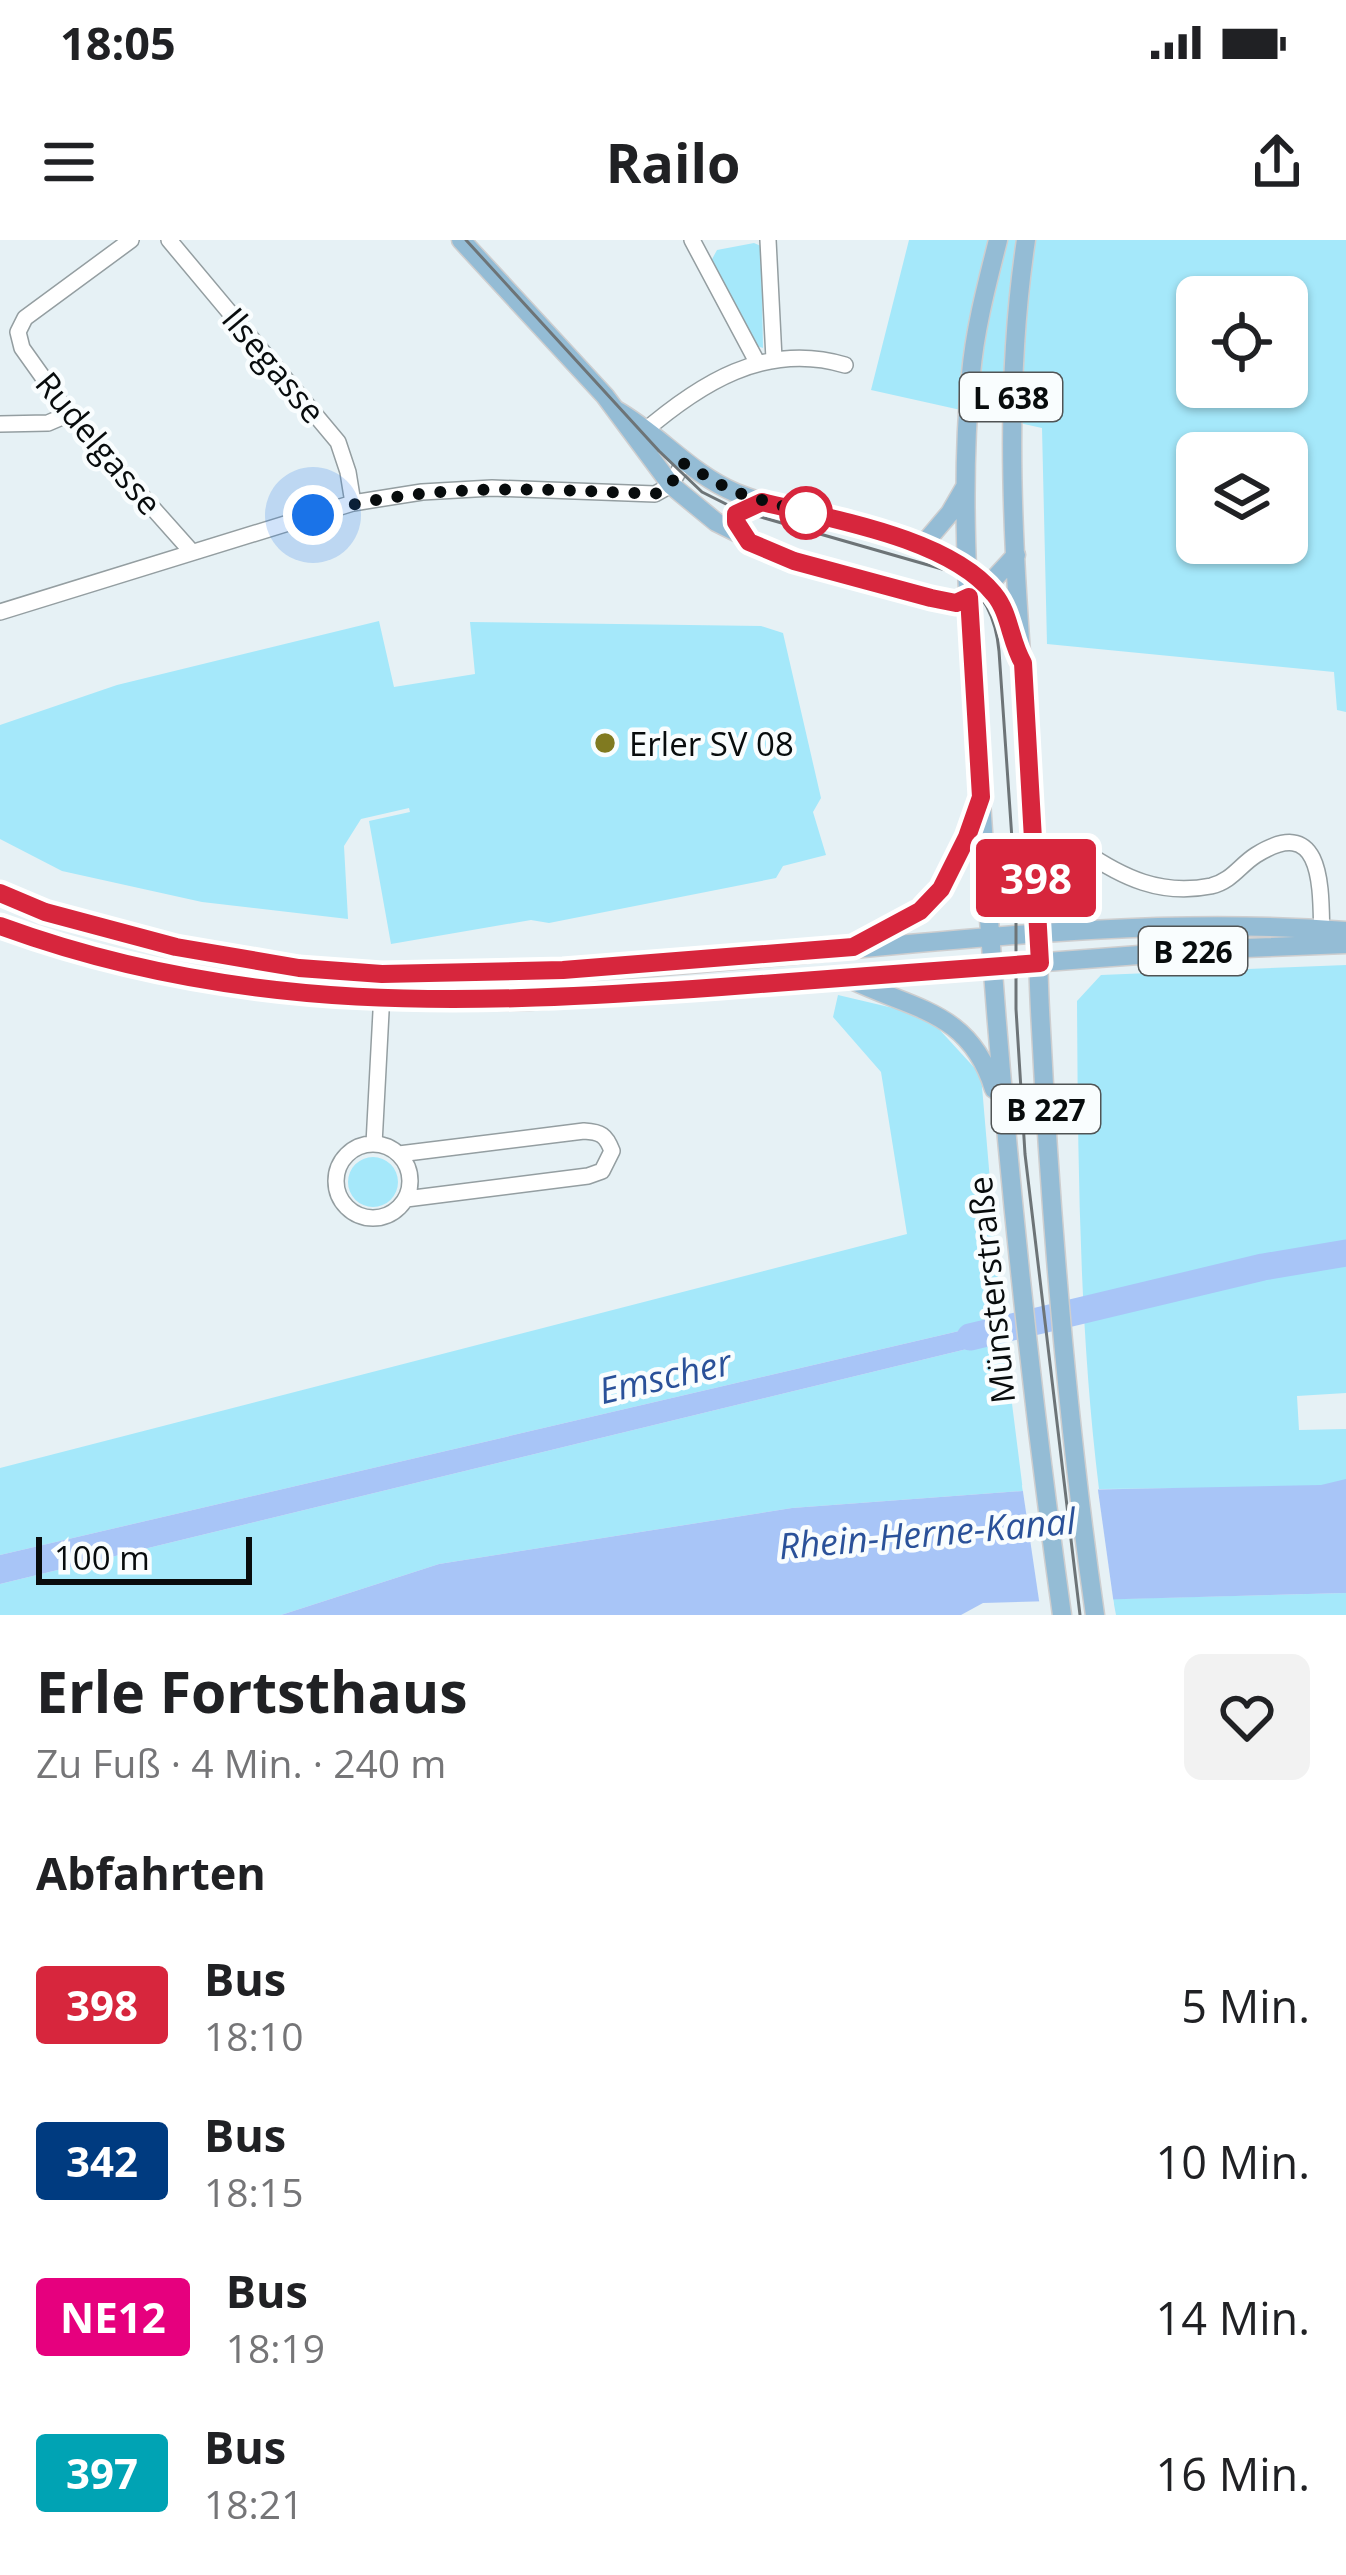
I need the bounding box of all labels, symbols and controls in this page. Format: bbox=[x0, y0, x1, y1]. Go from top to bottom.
text: 18:05 bbox=[60, 12, 176, 73]
text: Railo bbox=[606, 125, 740, 199]
icon: menu bbox=[36, 129, 102, 195]
icon: share bbox=[1244, 129, 1310, 195]
map controls bbox=[1176, 276, 1308, 564]
button: locate bbox=[1176, 276, 1308, 408]
street label: Ilsegasse bbox=[212, 298, 336, 432]
street label: Rudelgasse bbox=[26, 362, 172, 524]
road number: L 638 bbox=[960, 373, 1062, 421]
button: layers bbox=[1176, 432, 1308, 564]
your location bbox=[283, 485, 343, 545]
unlabelled marker bbox=[781, 488, 831, 538]
place label: Erler SV 08 bbox=[629, 721, 794, 766]
marker: Erler SV 08 bbox=[592, 730, 618, 756]
line badge: 398 bbox=[967, 839, 1105, 917]
text: 398 bbox=[1000, 849, 1072, 906]
road number: B 226 bbox=[1139, 927, 1247, 975]
road number: B 227 bbox=[992, 1085, 1100, 1133]
street label: Münsterstraße bbox=[957, 1174, 1025, 1406]
water label: Emscher bbox=[594, 1337, 738, 1415]
water label: Rhein-Herne-Kanal bbox=[777, 1496, 1078, 1570]
scale bar bbox=[36, 1531, 252, 1584]
text: 100 m bbox=[54, 1535, 150, 1580]
text: Erle Fortsthaus bbox=[36, 1652, 468, 1730]
button: heart bbox=[1184, 1654, 1310, 1780]
text: Zu Fuß · 4 Min. · 240 m bbox=[36, 1736, 446, 1789]
text: Abfahrten bbox=[36, 1842, 266, 1903]
text: Bus bbox=[204, 1948, 286, 2009]
text: 5 Min. bbox=[1181, 1975, 1310, 2036]
text: 398 bbox=[66, 1976, 138, 2033]
text: 18:10 bbox=[204, 2009, 303, 2062]
text: Bus bbox=[204, 2104, 286, 2165]
text: 10 Min. bbox=[1156, 2131, 1310, 2192]
text: 342 bbox=[66, 2132, 138, 2189]
text: 18:15 bbox=[204, 2165, 303, 2218]
text: Bus bbox=[226, 2260, 308, 2321]
text: 14 Min. bbox=[1156, 2287, 1310, 2348]
text: NE12 bbox=[60, 2288, 166, 2345]
text: 18:19 bbox=[226, 2321, 325, 2374]
text: Bus bbox=[204, 2416, 286, 2477]
text: 16 Min. bbox=[1156, 2443, 1310, 2504]
text: 397 bbox=[66, 2444, 138, 2501]
text: 18:21 bbox=[204, 2477, 303, 2530]

